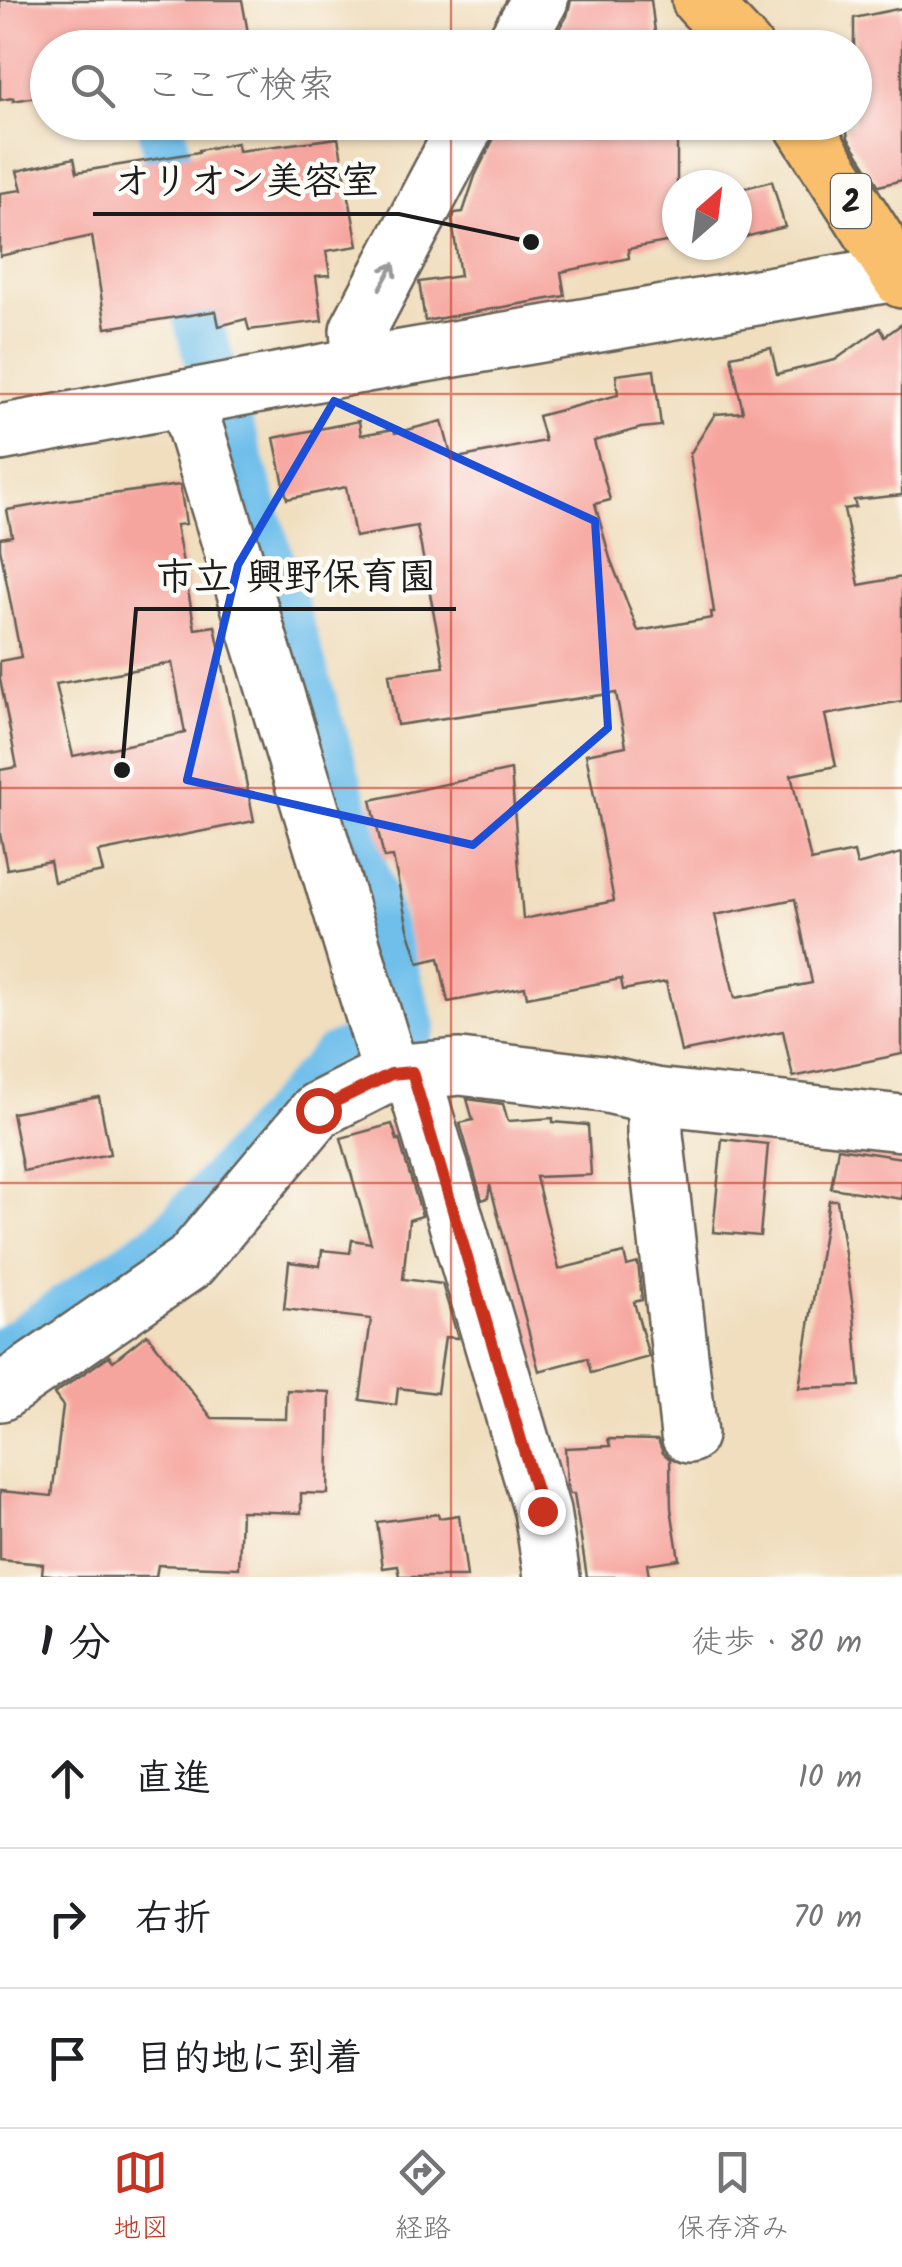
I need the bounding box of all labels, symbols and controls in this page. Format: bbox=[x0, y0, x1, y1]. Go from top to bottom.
search box bbox=[30, 30, 872, 140]
text: ここで検索 bbox=[145, 57, 335, 117]
icon: search bbox=[65, 58, 120, 113]
callout: オリオン美容室 bbox=[93, 146, 399, 214]
text: オリオン美容室 bbox=[113, 153, 379, 213]
north arrow bbox=[662, 170, 752, 260]
road number: 2 bbox=[831, 174, 871, 228]
one-way arrow bbox=[378, 261, 398, 291]
callout: 市立 興野保育園 bbox=[136, 541, 456, 609]
text: 市立 興野保育園 bbox=[156, 549, 436, 609]
route start bbox=[296, 1088, 342, 1134]
route end bbox=[520, 1489, 566, 1535]
text: 1 分 bbox=[40, 1611, 111, 1678]
text: 徒歩 · 80 m bbox=[691, 1618, 862, 1669]
text: 直進 bbox=[135, 1750, 211, 1810]
icon: ahead bbox=[40, 1751, 95, 1806]
text: 10 m bbox=[798, 1753, 862, 1804]
text: 右折 bbox=[135, 1890, 211, 1950]
icon: right bbox=[40, 1891, 95, 1946]
text: 70 m bbox=[793, 1893, 862, 1944]
text: 目的地に到着 bbox=[135, 2030, 363, 2090]
icon: arrive bbox=[40, 2031, 95, 2086]
tab: 地図 bbox=[113, 2145, 169, 2252]
tab: 経路 bbox=[395, 2145, 451, 2252]
tab: 保存済み bbox=[677, 2145, 789, 2252]

